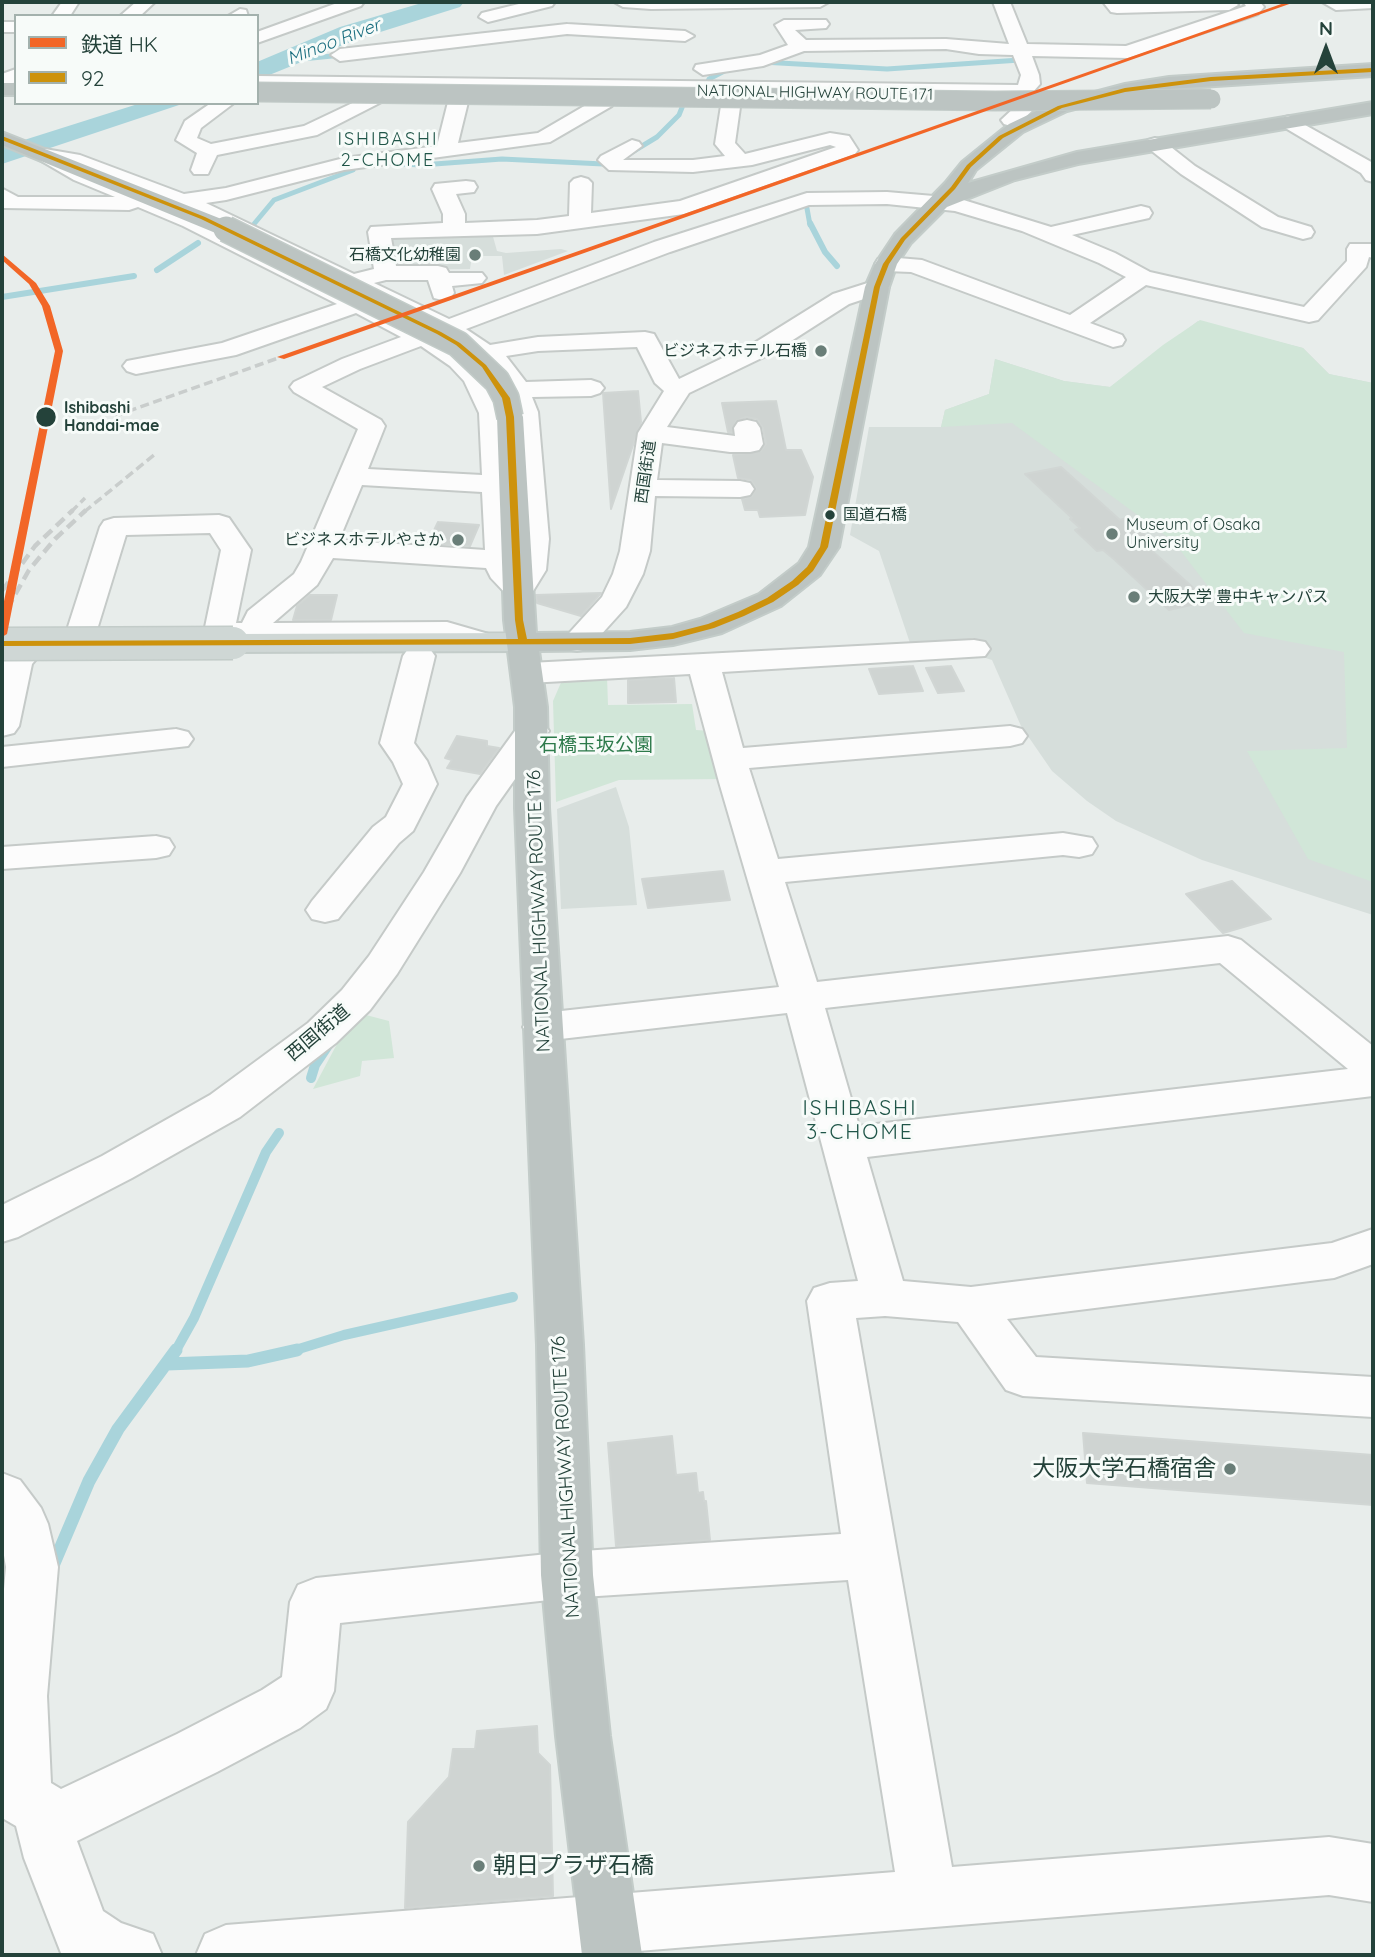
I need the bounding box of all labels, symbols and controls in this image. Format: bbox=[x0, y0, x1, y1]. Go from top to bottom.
legend bbox=[14, 14, 259, 105]
water label: Minoo River bbox=[284, 14, 384, 70]
north arrow bbox=[1291, 14, 1361, 84]
text: N bbox=[1319, 16, 1333, 40]
text: 鉄道 HK bbox=[81, 31, 158, 57]
text: 92 bbox=[81, 65, 104, 91]
street label: NATIONAL HIGHWAY ROUTE 171 bbox=[697, 81, 933, 105]
district label: ISHIBASHI 2-CHOME bbox=[339, 129, 437, 172]
place label: 石橋文化幼稚園 bbox=[349, 245, 461, 265]
marker: 石橋文化幼稚園 bbox=[467, 247, 483, 263]
place label: ビジネスホテル石橋 bbox=[663, 341, 807, 361]
marker: ビジネスホテル石橋 bbox=[813, 343, 829, 359]
place label: Ishibashi Handai-mae bbox=[64, 398, 160, 436]
marker: Ishibashi Handai-mae bbox=[34, 405, 58, 429]
street label: 西国街道 bbox=[632, 439, 660, 505]
place label: 国道石橋 bbox=[843, 505, 907, 525]
marker: 国道石橋 bbox=[823, 508, 837, 522]
place label: Museum of Osaka University bbox=[1126, 515, 1261, 553]
marker: Museum of Osaka University bbox=[1104, 526, 1120, 542]
place label: ビジネスホテルやさか bbox=[284, 530, 444, 550]
marker: ビジネスホテルやさか bbox=[450, 532, 466, 548]
place label: 大阪大学 豊中キャンパス bbox=[1148, 587, 1328, 607]
marker: 大阪大学 豊中キャンパス bbox=[1126, 589, 1142, 605]
park label: 石橋玉坂公園 bbox=[539, 734, 653, 756]
street label: NATIONAL HIGHWAY ROUTE 176 bbox=[523, 769, 555, 1053]
street label: 西国街道 bbox=[282, 1000, 354, 1066]
district label: ISHIBASHI 3-CHOME bbox=[804, 1096, 916, 1146]
street label: NATIONAL HIGHWAY ROUTE 176 bbox=[547, 1335, 585, 1619]
place label: 大阪大学石橋宿舎 bbox=[1032, 1455, 1216, 1483]
marker: 大阪大学石橋宿舎 bbox=[1222, 1461, 1238, 1477]
place label: 朝日プラザ石橋 bbox=[493, 1852, 654, 1880]
marker: 朝日プラザ石橋 bbox=[471, 1858, 487, 1874]

